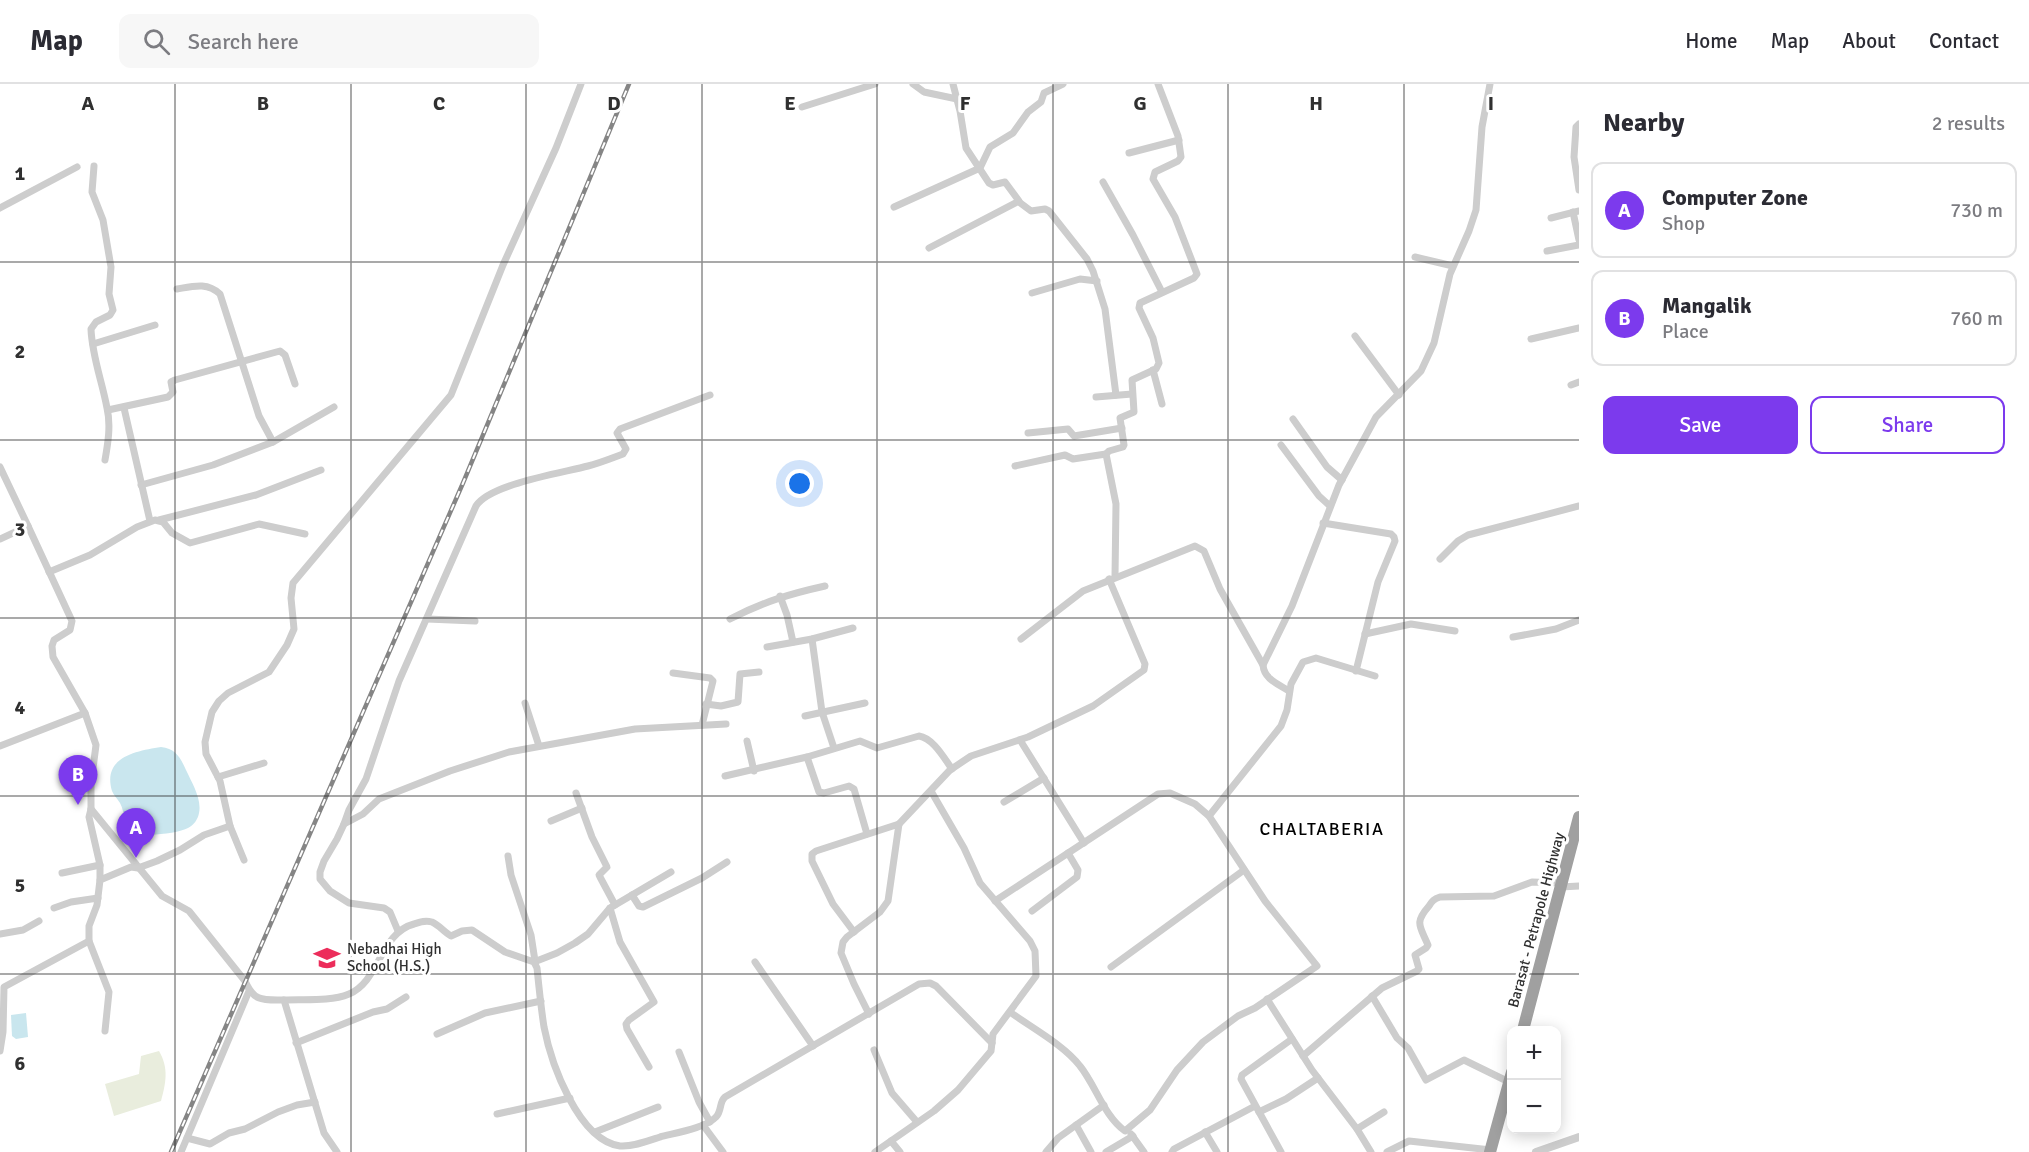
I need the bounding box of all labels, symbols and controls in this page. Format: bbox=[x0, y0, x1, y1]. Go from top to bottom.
search box bbox=[119, 14, 539, 68]
text: Map bbox=[30, 24, 83, 58]
icon: search bbox=[140, 25, 173, 58]
text: Search here bbox=[188, 28, 299, 55]
text: Home bbox=[1685, 28, 1738, 54]
text: Map bbox=[1771, 28, 1809, 54]
text: About bbox=[1842, 28, 1896, 54]
text: Contact bbox=[1929, 28, 1999, 54]
text: A bbox=[82, 91, 95, 116]
text: B bbox=[257, 91, 269, 116]
text: C bbox=[433, 91, 445, 116]
text: D bbox=[607, 91, 621, 116]
text: E bbox=[784, 91, 796, 116]
text: F bbox=[960, 91, 971, 116]
text: G bbox=[1133, 91, 1147, 116]
text: H bbox=[1309, 91, 1323, 116]
text: I bbox=[1488, 91, 1494, 116]
text: Nearby bbox=[1603, 107, 1684, 139]
text: 2 results bbox=[1932, 111, 2005, 136]
text: 1 bbox=[15, 161, 26, 186]
text: Computer Zone bbox=[1662, 184, 1808, 211]
text: A bbox=[1618, 198, 1631, 223]
text: 730 m bbox=[1950, 198, 2003, 223]
text: Shop bbox=[1662, 211, 1705, 236]
text: Mangalik bbox=[1662, 292, 1751, 319]
text: B bbox=[1618, 306, 1631, 331]
text: 760 m bbox=[1950, 306, 2003, 331]
text: Place bbox=[1662, 319, 1709, 344]
text: 2 bbox=[15, 339, 25, 364]
button: Save bbox=[1603, 396, 1798, 454]
button: Share bbox=[1810, 396, 2005, 454]
your location bbox=[785, 469, 814, 498]
text: 3 bbox=[15, 517, 25, 542]
text: 4 bbox=[15, 695, 26, 720]
pin: B bbox=[58, 756, 98, 805]
pin: A bbox=[116, 808, 156, 858]
district label: CHALTABERIA bbox=[1260, 818, 1384, 840]
street label: Barasat - Petrapole Highway bbox=[1504, 830, 1568, 1010]
text: 5 bbox=[15, 873, 25, 898]
place label: Nebadhai High School (H.S.) bbox=[347, 940, 442, 975]
school or university icon: Nebadhai High School (H.S.) bbox=[312, 943, 342, 973]
map controls bbox=[1507, 1026, 1561, 1134]
button: + bbox=[1507, 1026, 1561, 1080]
text: 6 bbox=[15, 1051, 26, 1076]
button: − bbox=[1507, 1080, 1561, 1134]

